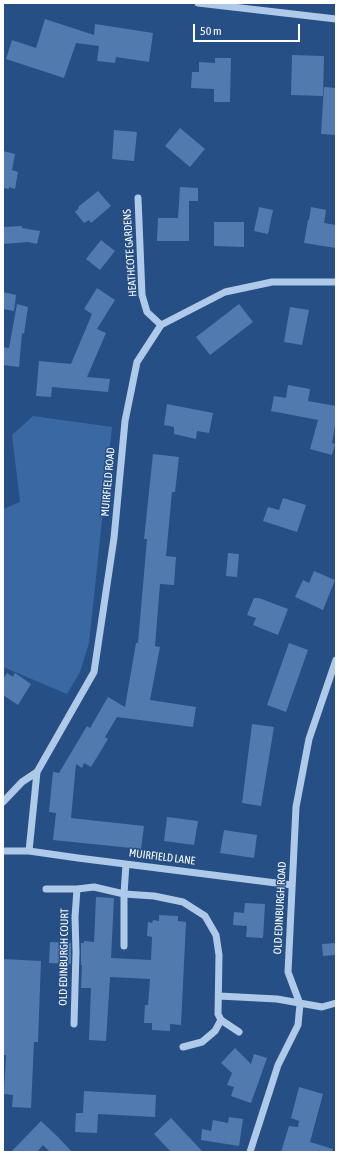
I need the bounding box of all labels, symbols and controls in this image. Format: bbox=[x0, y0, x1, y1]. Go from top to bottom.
scale bar bbox=[195, 16, 302, 42]
text: 50 m bbox=[200, 24, 222, 38]
street label: HEATHCOTE GARDENS bbox=[120, 209, 140, 297]
street label: MUIRFIELD ROAD bbox=[98, 447, 118, 517]
street label: MUIRFIELD LANE bbox=[128, 846, 196, 868]
street label: OLD EDINBURGH ROAD bbox=[271, 861, 289, 955]
street label: OLD EDINBURGH COURT bbox=[57, 908, 71, 1006]

